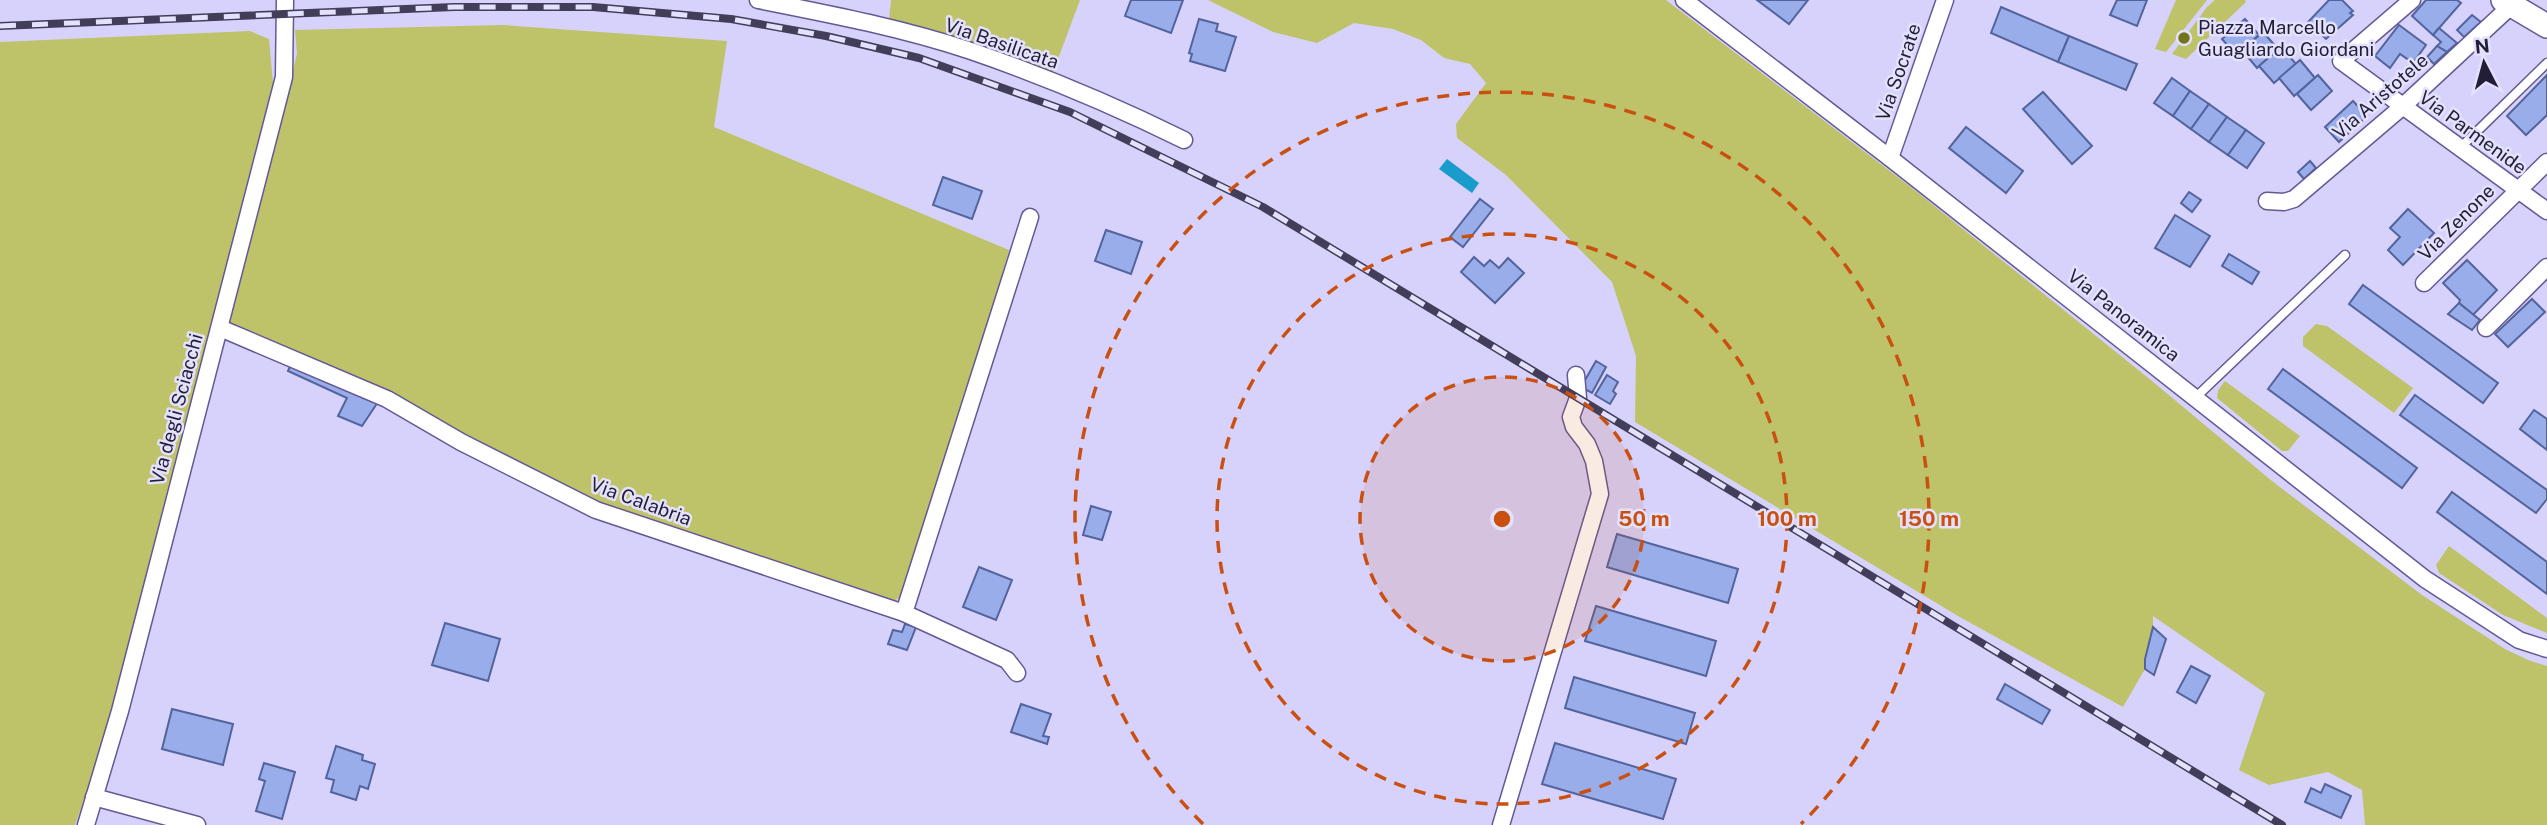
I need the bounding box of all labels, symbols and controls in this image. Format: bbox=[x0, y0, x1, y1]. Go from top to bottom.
street label: Via Basilicata bbox=[942, 13, 1062, 73]
place label: Piazza Marcello Guagliardo Giordani bbox=[2198, 16, 2374, 60]
street label: Via Socrate bbox=[1871, 21, 1925, 123]
north arrow bbox=[2449, 28, 2519, 98]
marker: Piazza Marcello Guagliardo Giordani bbox=[2176, 30, 2192, 46]
text: N bbox=[2474, 34, 2491, 58]
street label: Via Aristotele bbox=[2328, 49, 2432, 143]
street label: Via Parmenide bbox=[2415, 86, 2531, 178]
street label: Via Zenone bbox=[2413, 179, 2499, 265]
street label: Via Panoramica bbox=[2064, 264, 2184, 366]
street label: Via degli Sciacchi bbox=[145, 331, 207, 487]
street label: Via Calabria bbox=[587, 472, 695, 530]
text: 50 m bbox=[1618, 506, 1670, 531]
text: 100 m bbox=[1757, 506, 1817, 531]
text: 150 m bbox=[1899, 506, 1959, 531]
centre of rings bbox=[1490, 507, 1514, 531]

